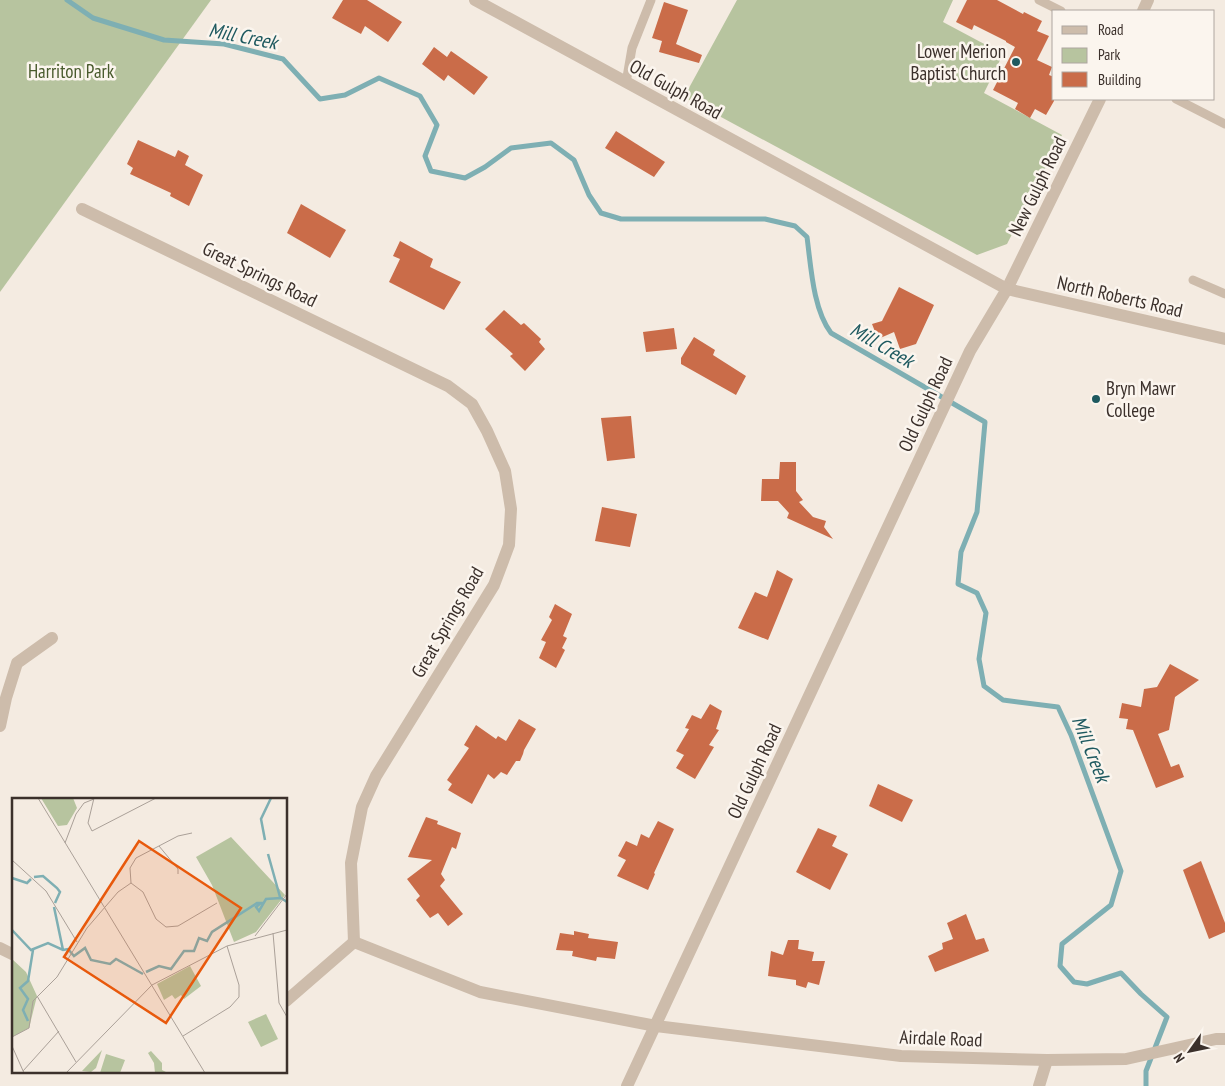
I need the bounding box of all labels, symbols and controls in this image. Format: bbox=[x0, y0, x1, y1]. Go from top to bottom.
legend bbox=[1052, 10, 1215, 100]
water label: Mill Creek bbox=[207, 17, 282, 56]
text: Road bbox=[1098, 20, 1124, 39]
place label: Lower Merion Baptist Church bbox=[911, 39, 1006, 85]
text: Park bbox=[1098, 45, 1120, 64]
street label: Old Gulph Road bbox=[625, 54, 727, 124]
marker: Lower Merion Baptist Church bbox=[1010, 56, 1022, 68]
park label: Harriton Park bbox=[28, 59, 115, 83]
text: Building bbox=[1098, 70, 1141, 89]
street label: New Gulph Road bbox=[1003, 132, 1071, 240]
street label: Great Springs Road bbox=[199, 236, 321, 312]
street label: North Roberts Road bbox=[1055, 270, 1185, 322]
water label: Mill Creek bbox=[846, 316, 920, 375]
street label: Old Gulph Road bbox=[893, 353, 957, 455]
place label: Bryn Mawr College bbox=[1106, 376, 1177, 422]
marker: Bryn Mawr College bbox=[1090, 393, 1102, 405]
street label: Great Springs Road bbox=[406, 562, 488, 682]
water label: Mill Creek bbox=[1066, 712, 1117, 788]
street label: Old Gulph Road bbox=[722, 720, 786, 822]
inset map bbox=[12, 798, 288, 1074]
street label: Airdale Road bbox=[899, 1025, 983, 1051]
north arrow bbox=[1165, 1026, 1215, 1076]
text: N bbox=[1169, 1050, 1189, 1066]

